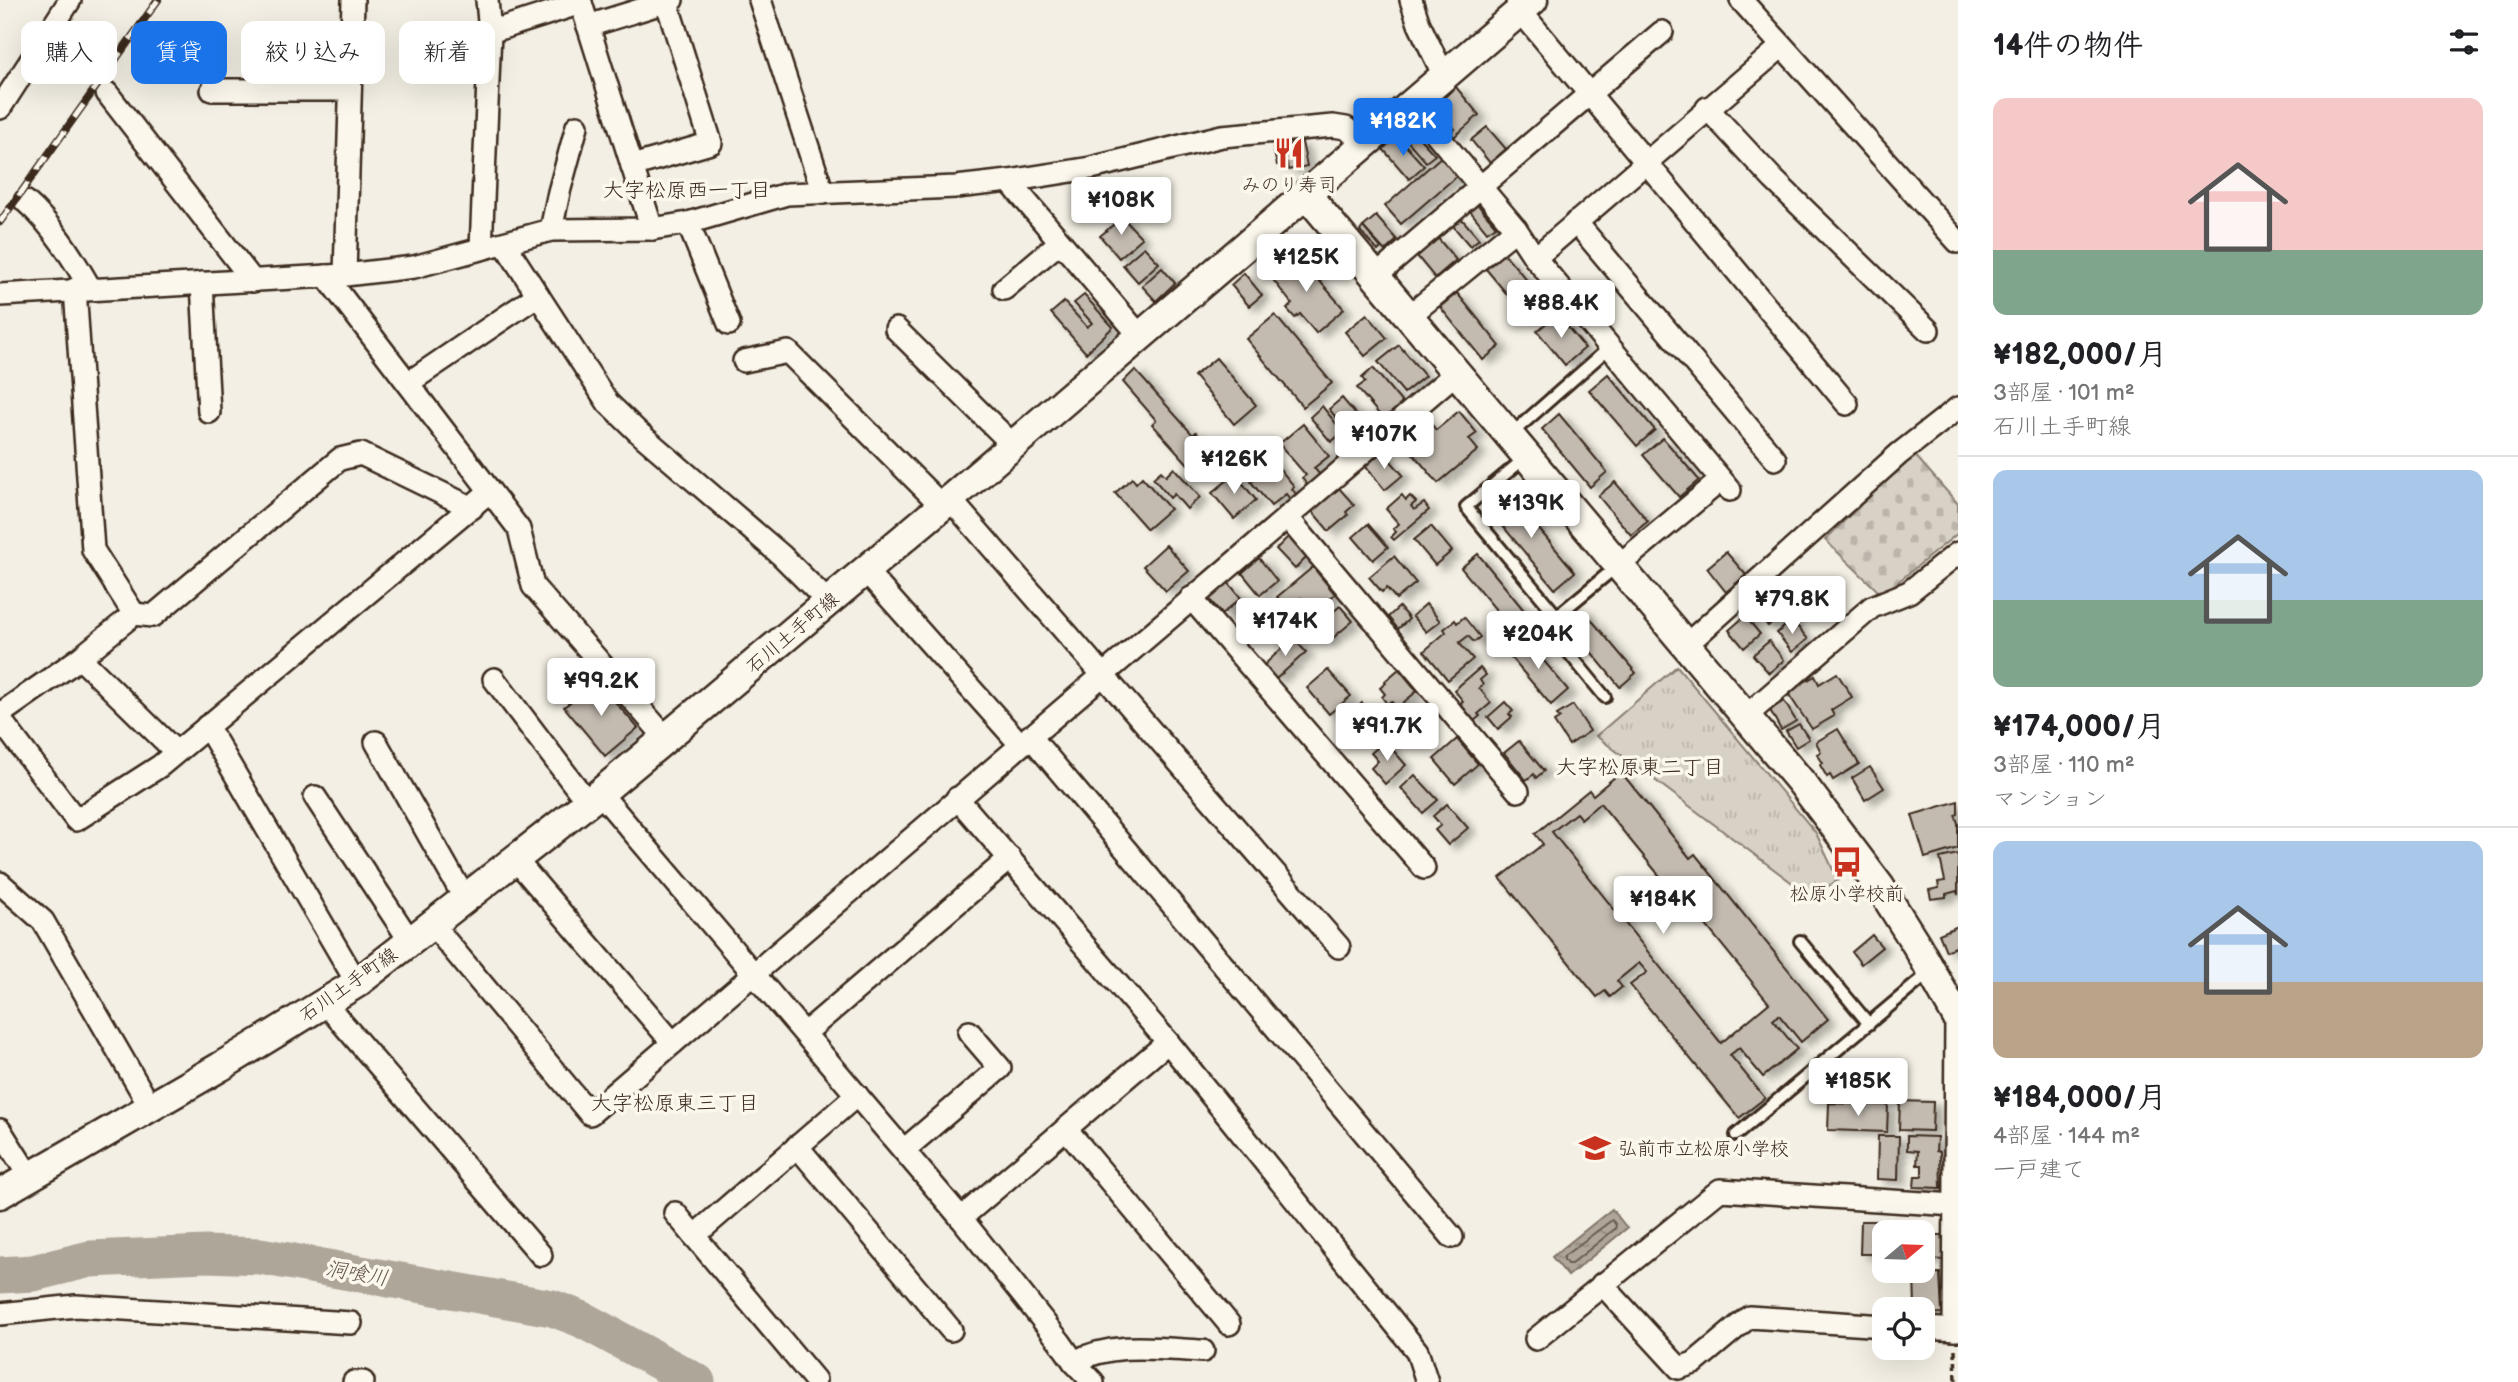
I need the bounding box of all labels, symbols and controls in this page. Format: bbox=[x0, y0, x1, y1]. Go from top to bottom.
chip: 購入 bbox=[21, 21, 117, 84]
chip: 賃貸 bbox=[131, 21, 227, 84]
chip: 絞り込み bbox=[241, 21, 385, 84]
chip: 新着 bbox=[399, 21, 495, 84]
icon: filters bbox=[2445, 23, 2483, 61]
text: 14件の物件 bbox=[1993, 28, 2143, 64]
pin: ¥182K bbox=[1354, 99, 1452, 158]
text: ¥182K bbox=[1369, 107, 1437, 135]
restaurant icon: みのり寿司 bbox=[1272, 136, 1306, 170]
icon: home bbox=[2175, 144, 2301, 270]
place label: みのり寿司 bbox=[1241, 174, 1337, 197]
pin: ¥108K bbox=[1072, 177, 1170, 237]
district label: 大字松原西一丁目 bbox=[603, 178, 771, 203]
text: ¥108K bbox=[1087, 186, 1155, 214]
pin: ¥125K bbox=[1257, 234, 1355, 294]
text: ¥125K bbox=[1273, 243, 1339, 271]
pin: ¥88.4K bbox=[1504, 280, 1618, 340]
text: ¥88.4K bbox=[1523, 289, 1599, 317]
text: ¥182,000/月 bbox=[1993, 337, 2167, 373]
text: 3部屋 · 101 m² bbox=[1993, 379, 2135, 407]
pin: ¥107K bbox=[1335, 412, 1433, 471]
text: 石川土手町線 bbox=[1993, 413, 2131, 441]
text: ¥107K bbox=[1351, 420, 1417, 448]
pin: ¥126K bbox=[1185, 436, 1283, 496]
text: ¥126K bbox=[1200, 445, 1268, 473]
pin: ¥139K bbox=[1482, 480, 1580, 540]
text: ¥139K bbox=[1498, 489, 1564, 517]
icon: home bbox=[2175, 516, 2301, 642]
pin: ¥79.8K bbox=[1735, 576, 1849, 636]
text: ¥79.8K bbox=[1755, 585, 1829, 613]
street label: 石川土手町線 bbox=[742, 588, 844, 679]
pin: ¥174K bbox=[1236, 598, 1334, 658]
text: ¥174K bbox=[1252, 607, 1318, 635]
pin: ¥204K bbox=[1489, 612, 1587, 671]
text: ¥204K bbox=[1502, 620, 1574, 648]
pin: ¥99.2K bbox=[544, 658, 658, 718]
text: ¥99.2K bbox=[563, 667, 639, 695]
pin: ¥91.7K bbox=[1330, 704, 1444, 763]
text: ¥174,000/月 bbox=[1993, 709, 2165, 745]
text: ¥91.7K bbox=[1352, 712, 1422, 740]
text: 3部屋 · 110 m² bbox=[1993, 751, 2135, 779]
district label: 大字松原東二丁目 bbox=[1556, 755, 1724, 780]
text: マンション bbox=[1993, 785, 2107, 813]
bus stop icon: 松原小学校前 bbox=[1830, 845, 1864, 879]
pin: ¥184K bbox=[1614, 876, 1712, 936]
place label: 松原小学校前 bbox=[1790, 883, 1904, 906]
text: ¥184K bbox=[1630, 885, 1696, 913]
icon: home bbox=[2175, 887, 2301, 1013]
street label: 石川土手町線 bbox=[296, 943, 402, 1027]
pin: ¥185K bbox=[1809, 1058, 1907, 1118]
text: ¥185K bbox=[1825, 1067, 1891, 1095]
text: ¥184,000/月 bbox=[1993, 1080, 2167, 1116]
district label: 大字松原東三丁目 bbox=[591, 1091, 759, 1116]
text: 4部屋 · 144 m² bbox=[1993, 1122, 2140, 1150]
school or university icon: 弘前市立松原小学校 bbox=[1578, 1131, 1612, 1165]
place label: 弘前市立松原小学校 bbox=[1618, 1138, 1789, 1161]
text: 一戸建て bbox=[1993, 1156, 2085, 1184]
north arrow bbox=[1872, 1220, 1936, 1283]
map controls bbox=[1872, 1220, 1935, 1360]
water label: 洞喰川 bbox=[324, 1256, 390, 1291]
button: locate bbox=[1872, 1297, 1935, 1360]

